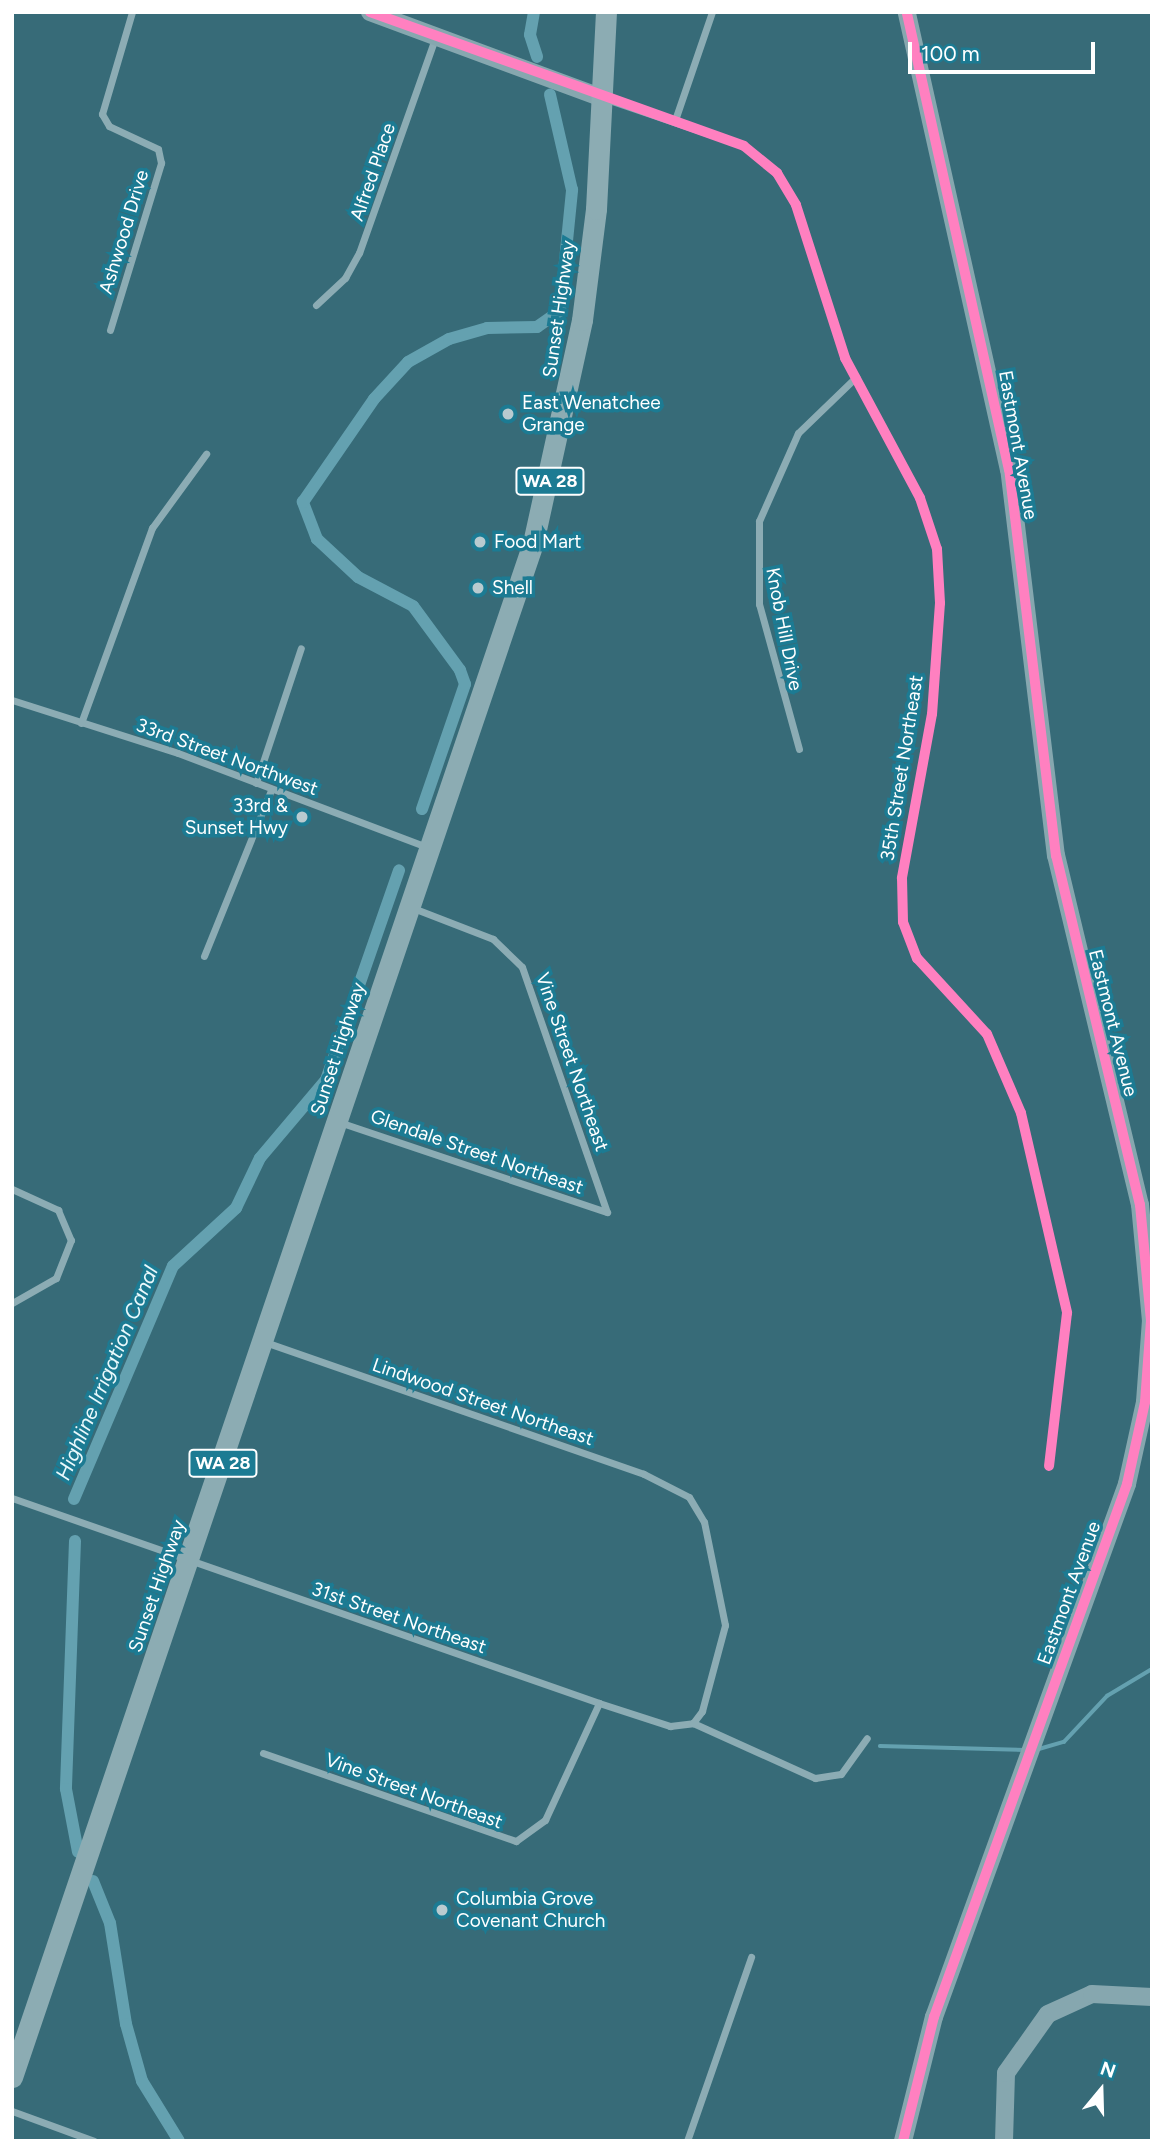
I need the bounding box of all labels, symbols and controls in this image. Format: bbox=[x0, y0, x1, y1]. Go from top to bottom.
scale bar bbox=[912, 28, 1099, 72]
text: 100 m bbox=[921, 41, 980, 66]
street label: Alfred Place bbox=[346, 120, 400, 224]
street label: Ashwood Drive bbox=[94, 167, 154, 297]
street label: Sunset Highway bbox=[538, 239, 580, 379]
street label: Eastmont Avenue bbox=[994, 369, 1042, 521]
place label: East Wenatchee Grange bbox=[522, 392, 661, 436]
marker: East Wenatchee Grange bbox=[500, 406, 516, 422]
road number: WA 28 bbox=[515, 466, 585, 495]
place label: Food Mart bbox=[494, 531, 581, 553]
marker: Food Mart bbox=[472, 534, 488, 550]
street label: Knob Hill Drive bbox=[761, 566, 807, 692]
place label: Shell bbox=[492, 577, 533, 599]
marker: Shell bbox=[470, 580, 486, 596]
street label: 35th Street Northeast bbox=[876, 674, 928, 862]
street label: 33rd Street Northwest bbox=[133, 714, 321, 800]
place label: 33rd & Sunset Hwy bbox=[185, 795, 288, 839]
marker: 33rd & Sunset Hwy bbox=[294, 809, 310, 825]
street label: Eastmont Avenue bbox=[1084, 947, 1142, 1099]
street label: Vine Street Northeast bbox=[531, 970, 613, 1154]
street label: Sunset Highway bbox=[306, 980, 370, 1118]
street label: Glendale Street Northeast bbox=[368, 1105, 586, 1199]
water label: Highline Irrigation Canal bbox=[50, 1262, 164, 1484]
street label: Lindwood Street Northeast bbox=[369, 1353, 597, 1451]
road number: WA 28 bbox=[188, 1448, 258, 1478]
street label: Sunset Highway bbox=[124, 1517, 190, 1655]
street label: Eastmont Avenue bbox=[1032, 1518, 1106, 1668]
street label: 31st Street Northeast bbox=[309, 1577, 489, 1659]
street label: Vine Street Northeast bbox=[322, 1748, 506, 1834]
place label: Columbia Grove Covenant Church bbox=[456, 1888, 605, 1932]
marker: Columbia Grove Covenant Church bbox=[434, 1902, 450, 1918]
north arrow bbox=[1066, 2055, 1136, 2125]
text: N bbox=[1097, 2056, 1119, 2083]

